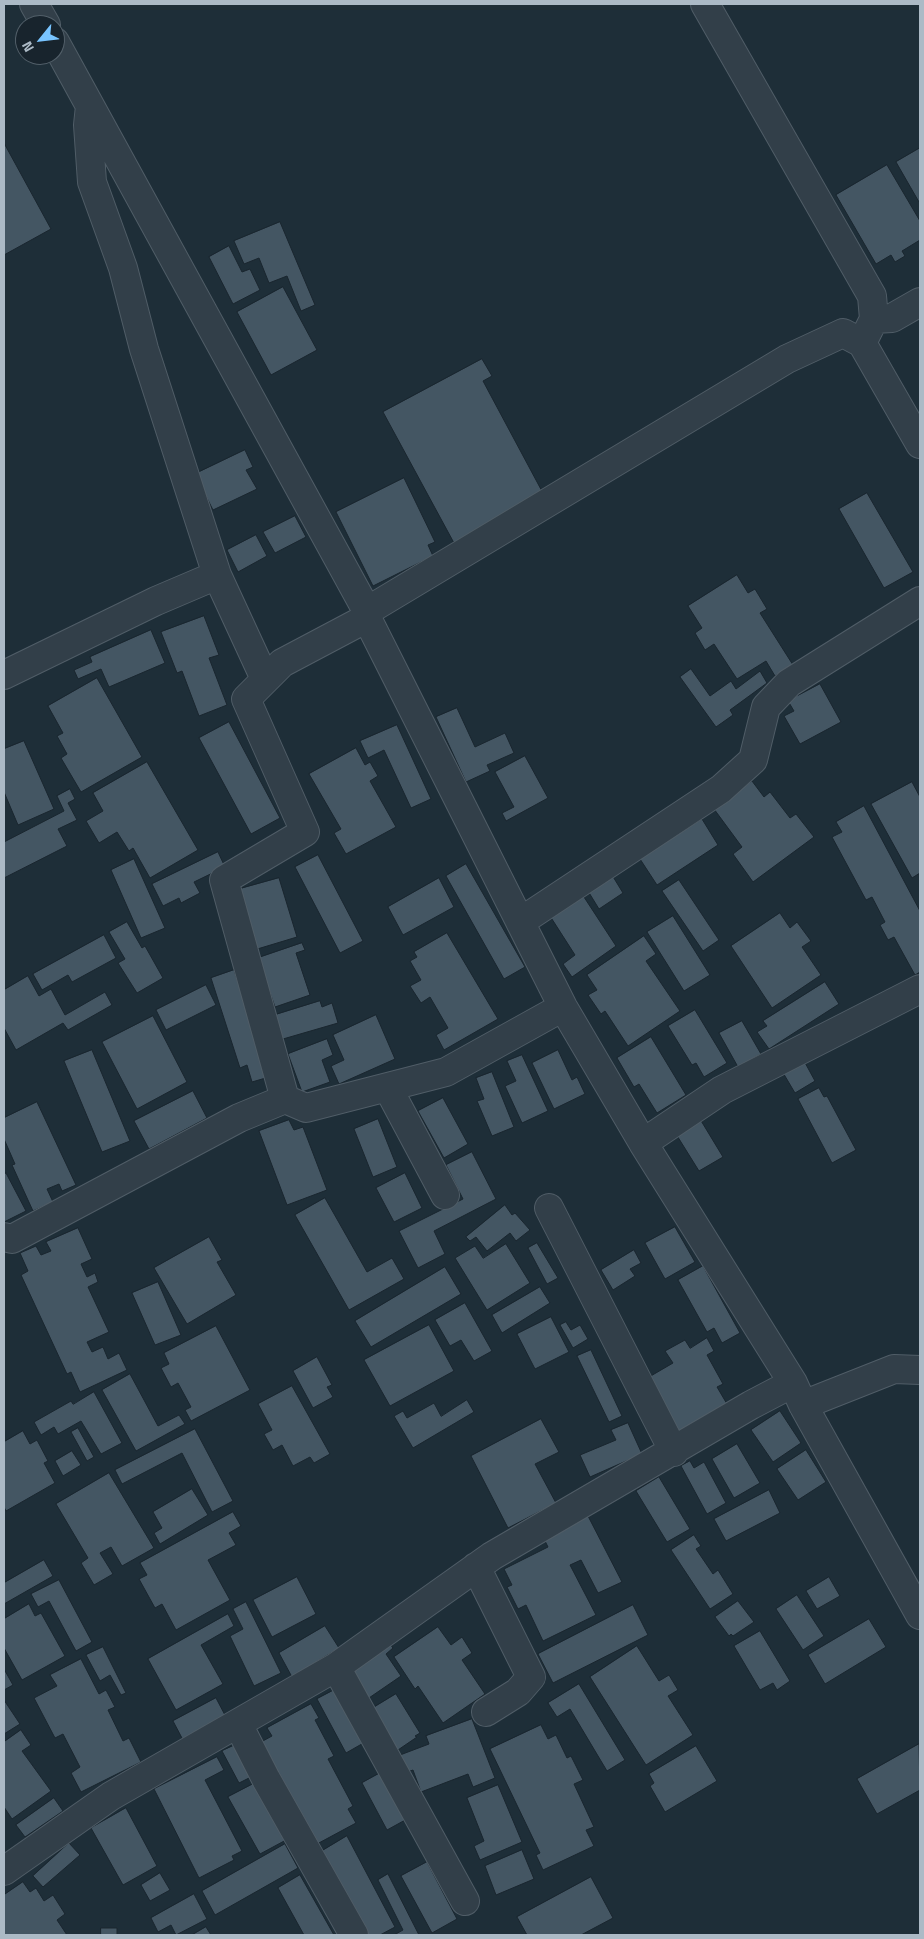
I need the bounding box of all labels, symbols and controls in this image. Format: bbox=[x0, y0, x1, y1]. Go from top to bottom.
north arrow bbox=[15, 15, 65, 65]
text: N bbox=[16, 38, 39, 56]

